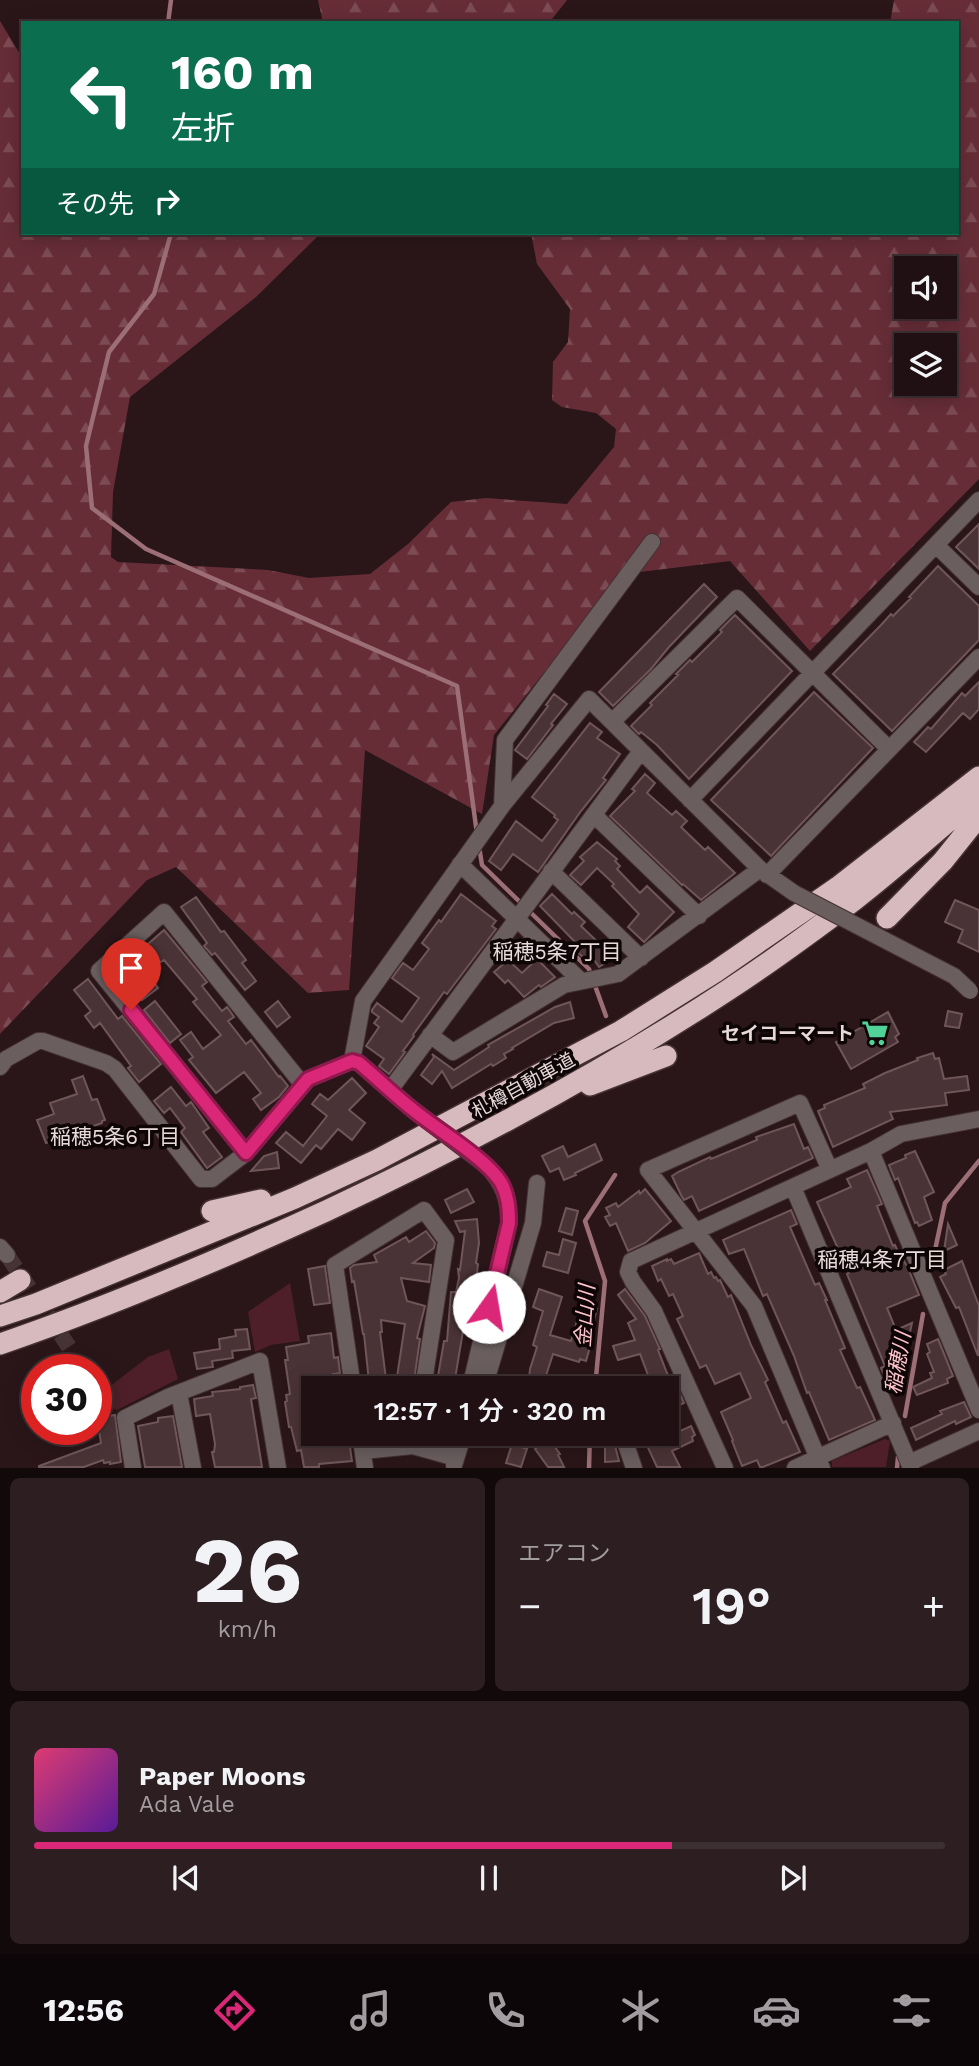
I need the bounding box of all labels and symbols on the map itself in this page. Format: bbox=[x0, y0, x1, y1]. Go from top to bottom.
pin bbox=[101, 938, 161, 1010]
district label: 稲穂5条7丁目 bbox=[492, 939, 622, 964]
supermarket icon: セイコーマート bbox=[860, 1018, 890, 1048]
place label: セイコーマート bbox=[721, 1022, 854, 1045]
street label: 札樽自動車道 bbox=[468, 1048, 579, 1123]
district label: 稲穂5条6丁目 bbox=[50, 1124, 180, 1149]
district label: 稲穂4条7丁目 bbox=[817, 1247, 947, 1272]
position arrow bbox=[452, 1270, 526, 1344]
water label: 金山川 bbox=[570, 1282, 599, 1348]
water label: 稲穂川 bbox=[880, 1328, 916, 1396]
speed limit sign: 30 bbox=[21, 1354, 112, 1445]

